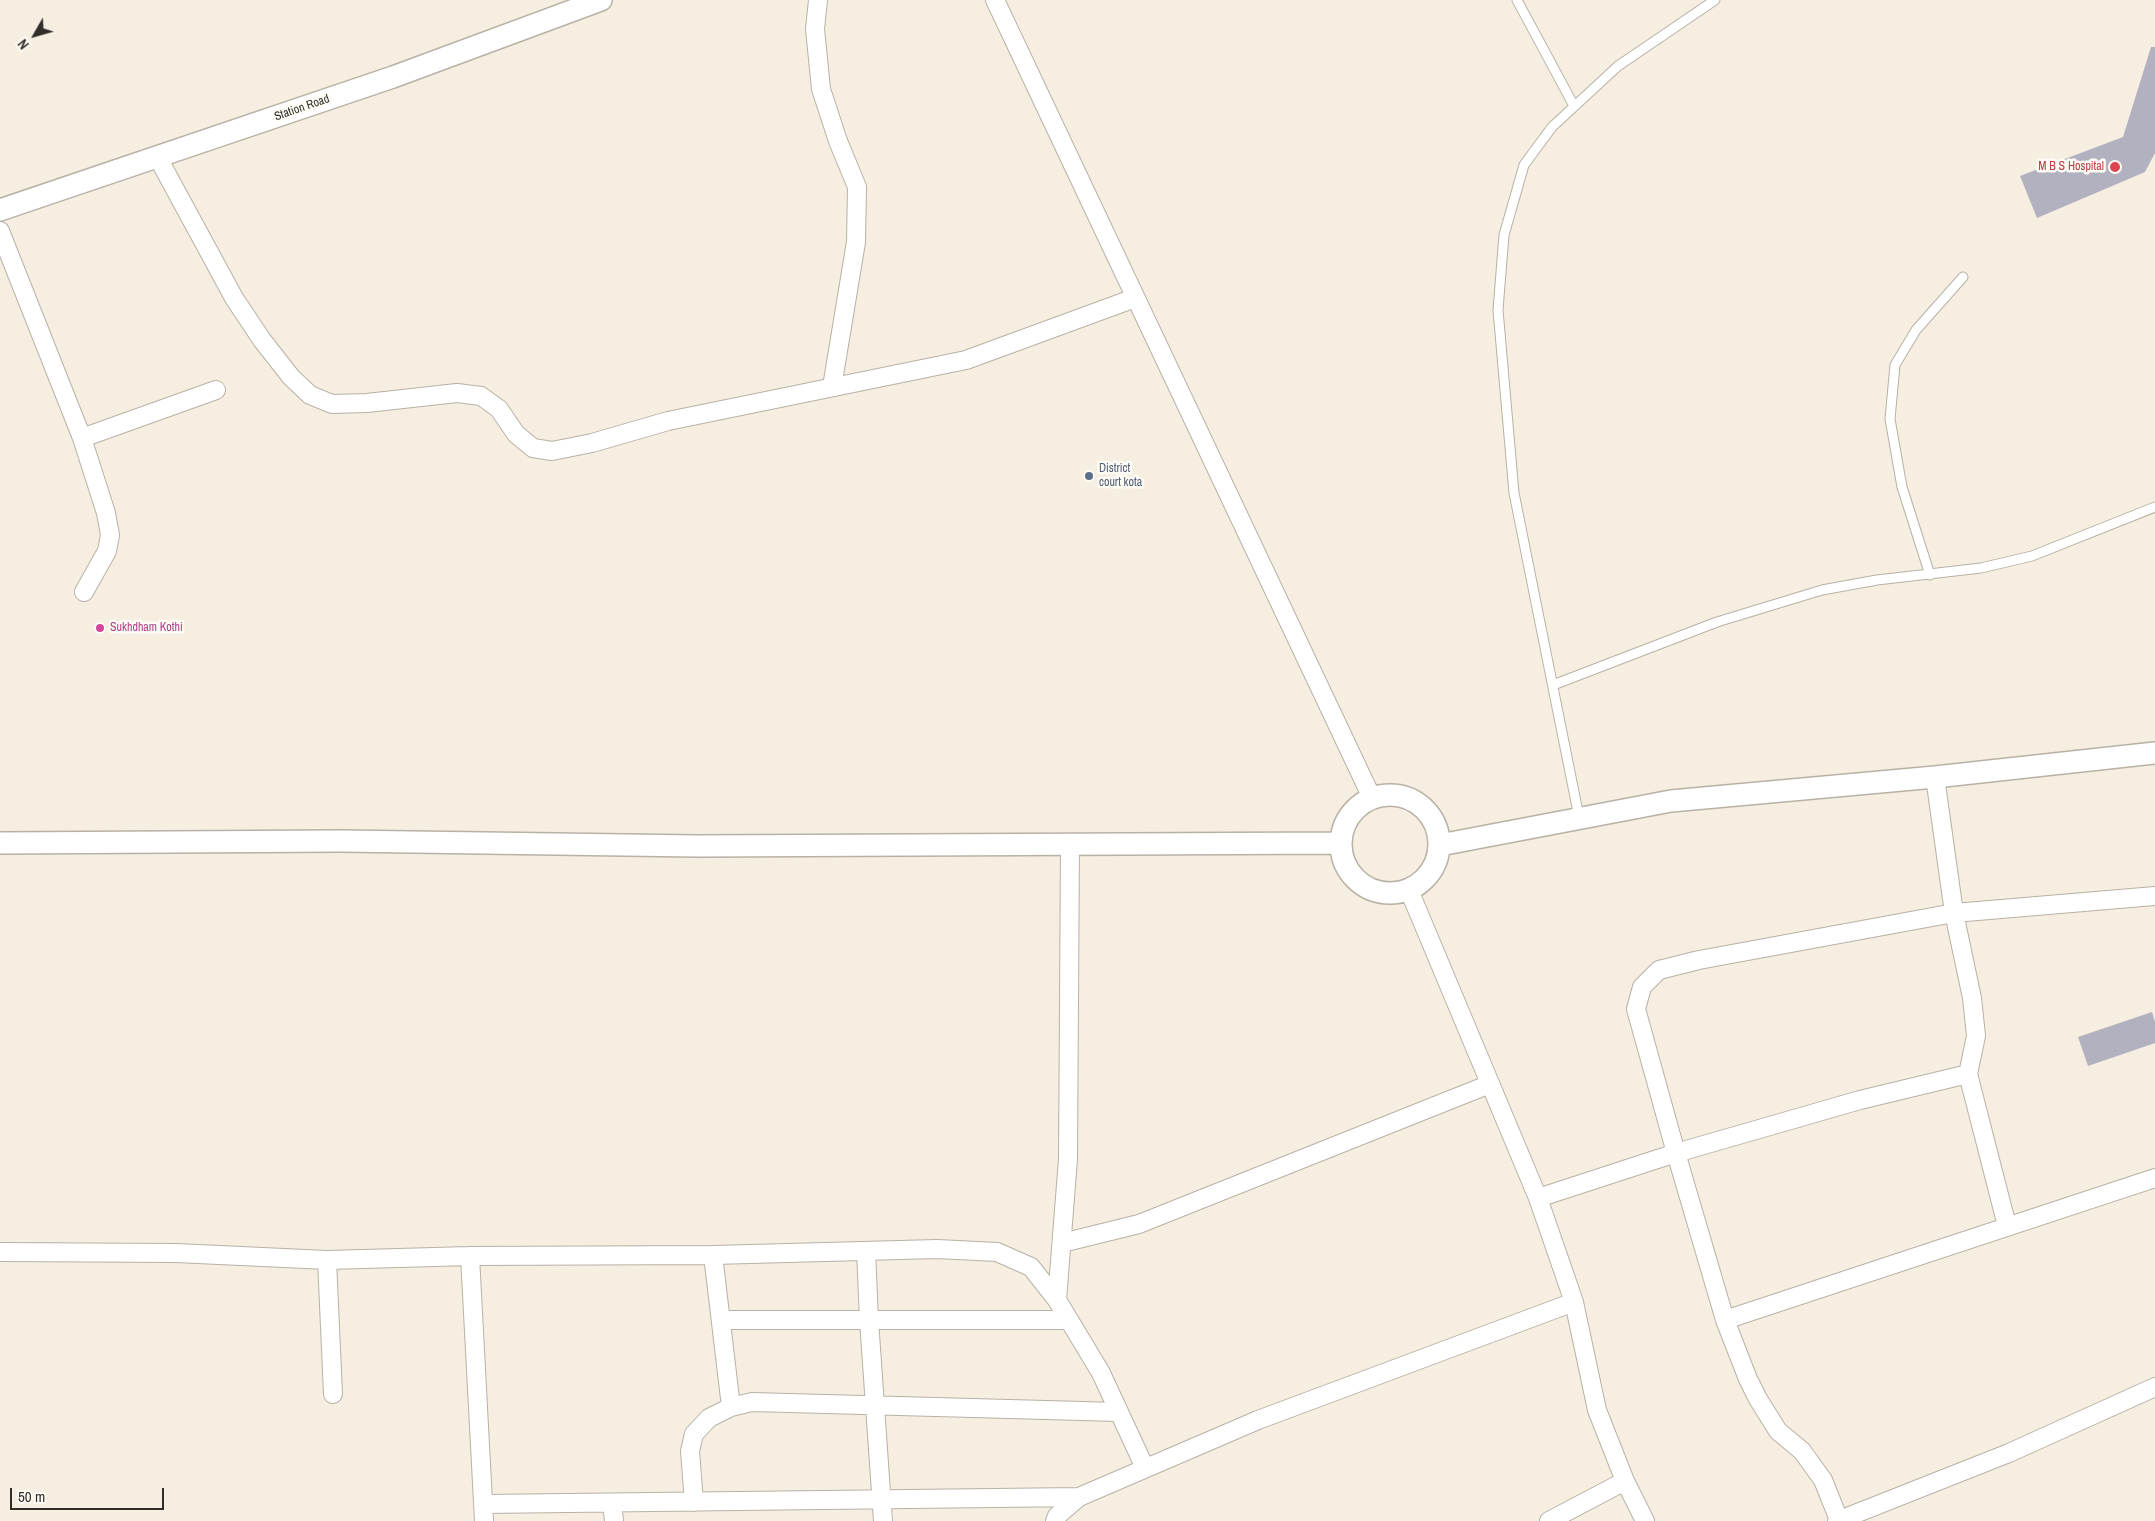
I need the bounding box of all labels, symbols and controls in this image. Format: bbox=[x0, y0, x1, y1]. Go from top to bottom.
north arrow bbox=[10, 10, 60, 60]
text: N bbox=[14, 35, 33, 53]
street label: Station Road bbox=[272, 92, 332, 124]
place label: M B S Hospital bbox=[2038, 160, 2104, 174]
marker: M B S Hospital bbox=[2108, 160, 2122, 174]
place label: District court kota bbox=[1099, 462, 1142, 490]
marker: District court kota bbox=[1083, 470, 1095, 482]
place label: Sukhdham Kothi bbox=[110, 621, 183, 635]
marker: Sukhdham Kothi bbox=[94, 622, 106, 634]
scale bar bbox=[12, 1478, 166, 1510]
text: 50 m bbox=[18, 1486, 45, 1507]

